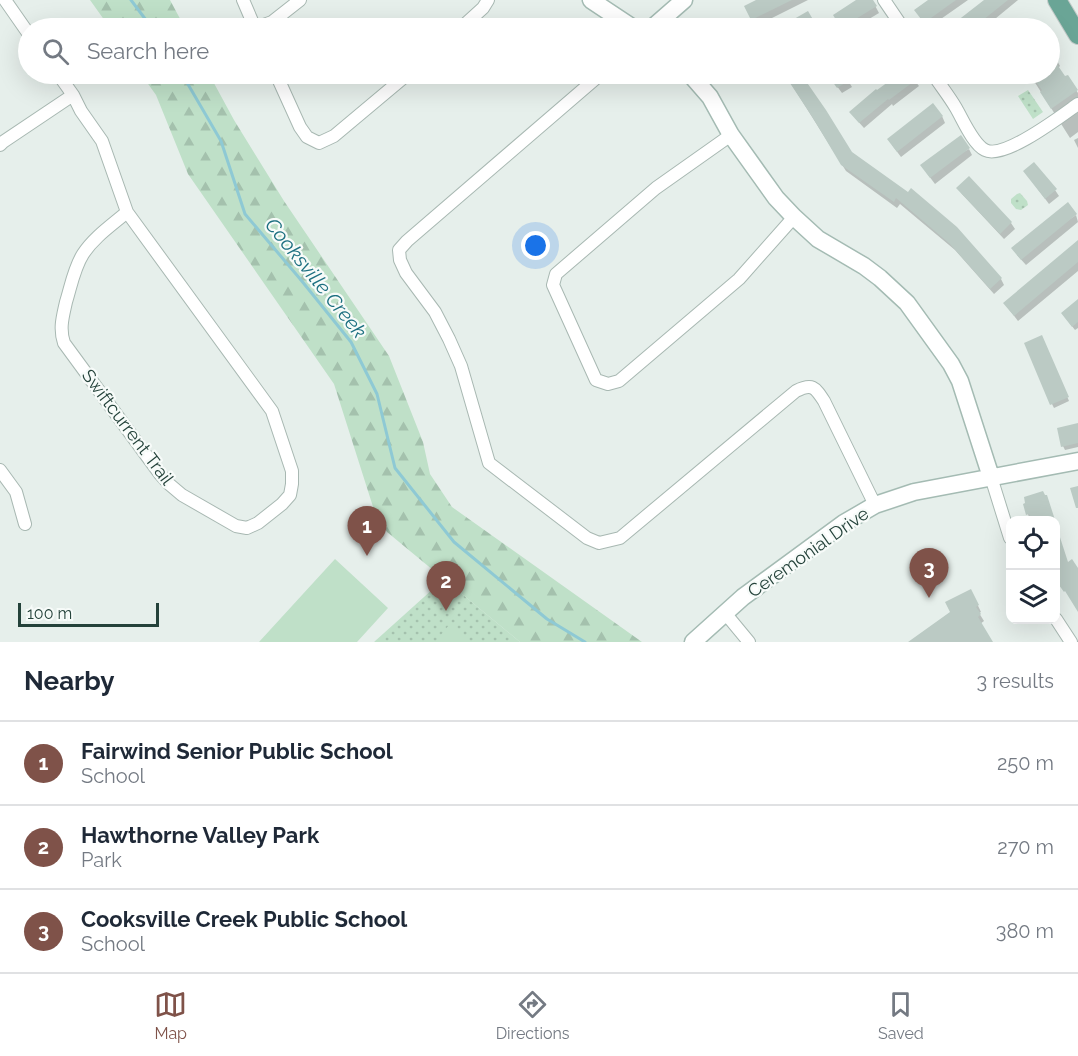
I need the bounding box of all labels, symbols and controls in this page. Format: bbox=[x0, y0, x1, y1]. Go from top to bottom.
search box bbox=[18, 18, 1060, 84]
icon: search bbox=[39, 35, 72, 68]
text: Search here bbox=[87, 38, 209, 64]
water label: Cooksville Creek bbox=[260, 213, 372, 343]
your location bbox=[521, 231, 550, 260]
street label: Swiftcurrent Trail bbox=[78, 365, 178, 489]
street label: Ceremonial Drive bbox=[743, 502, 873, 602]
pin: 1 bbox=[348, 506, 386, 556]
map controls bbox=[1006, 516, 1060, 624]
button: locate bbox=[1006, 516, 1060, 570]
pin: 3 bbox=[910, 548, 948, 598]
pin: 2 bbox=[426, 562, 466, 611]
button: layers bbox=[1006, 570, 1060, 624]
scale bar bbox=[18, 600, 159, 628]
text: 100 m bbox=[27, 604, 72, 623]
text: Nearby bbox=[24, 666, 114, 696]
text: 3 results bbox=[976, 669, 1054, 693]
text: Fairwind Senior Public School bbox=[81, 738, 393, 764]
text: 1 bbox=[39, 751, 48, 775]
text: 250 m bbox=[997, 751, 1054, 775]
text: School bbox=[81, 764, 145, 788]
text: Hawthorne Valley Park bbox=[81, 822, 319, 848]
text: 2 bbox=[38, 835, 49, 859]
text: 270 m bbox=[997, 835, 1054, 859]
text: Park bbox=[81, 848, 122, 872]
text: Cooksville Creek Public School bbox=[81, 906, 407, 932]
text: 3 bbox=[38, 919, 49, 943]
text: 380 m bbox=[996, 919, 1054, 943]
text: School bbox=[81, 932, 145, 956]
tab: Map bbox=[154, 988, 187, 1043]
tab: Directions bbox=[496, 988, 570, 1043]
tab: Saved bbox=[878, 988, 924, 1043]

